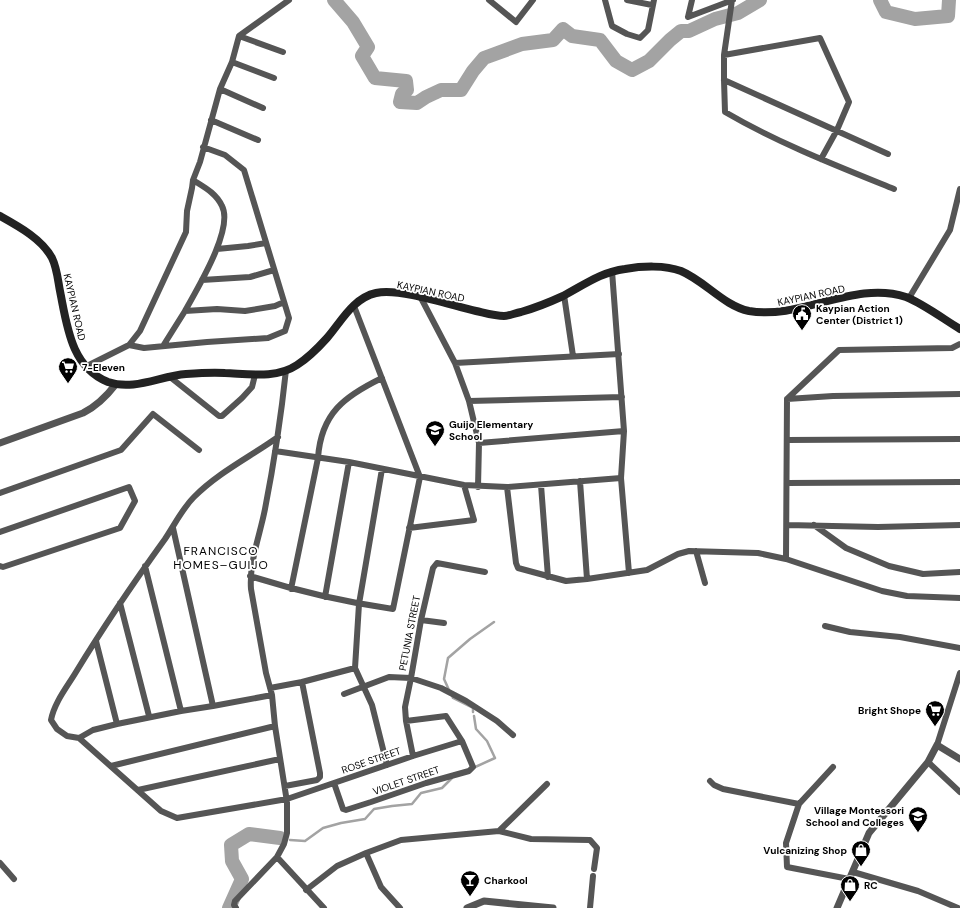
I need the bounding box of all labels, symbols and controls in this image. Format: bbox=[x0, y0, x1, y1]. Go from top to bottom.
street label: KAYPIAN ROAD bbox=[60, 272, 89, 342]
street label: KAYPIAN ROAD bbox=[396, 278, 466, 305]
street label: KAYPIAN ROAD bbox=[776, 282, 846, 309]
place label: Kaypian Action Center (District 1) bbox=[816, 302, 903, 327]
public building icon: Kaypian Action Center (District 1) bbox=[791, 303, 813, 331]
supermarket icon: 7-Eleven bbox=[57, 356, 79, 384]
place label: 7-Eleven bbox=[82, 361, 125, 374]
place label: Guijo Elementary School bbox=[449, 418, 533, 443]
school or university icon: Guijo Elementary School bbox=[424, 419, 446, 447]
district label: FRANCISCO HOMES–GUIJO bbox=[173, 543, 269, 573]
street label: PETUNIA STREET bbox=[396, 594, 423, 672]
supermarket icon: Bright Shope bbox=[924, 699, 946, 727]
place label: Bright Shope bbox=[858, 704, 921, 717]
street label: ROSE STREET bbox=[340, 744, 403, 777]
street label: VIOLET STREET bbox=[371, 763, 442, 798]
place label: Village Montessori School and Colleges bbox=[806, 804, 904, 829]
school or university icon: Village Montessori School and Colleges bbox=[907, 805, 929, 833]
shop icon: Vulcanizing Shop bbox=[850, 839, 872, 867]
place label: Vulcanizing Shop bbox=[763, 844, 847, 857]
bar icon: Charkool bbox=[459, 869, 481, 897]
place label: Charkool bbox=[484, 874, 528, 887]
shop icon: RC bbox=[839, 874, 861, 902]
place label: RC bbox=[864, 879, 878, 892]

